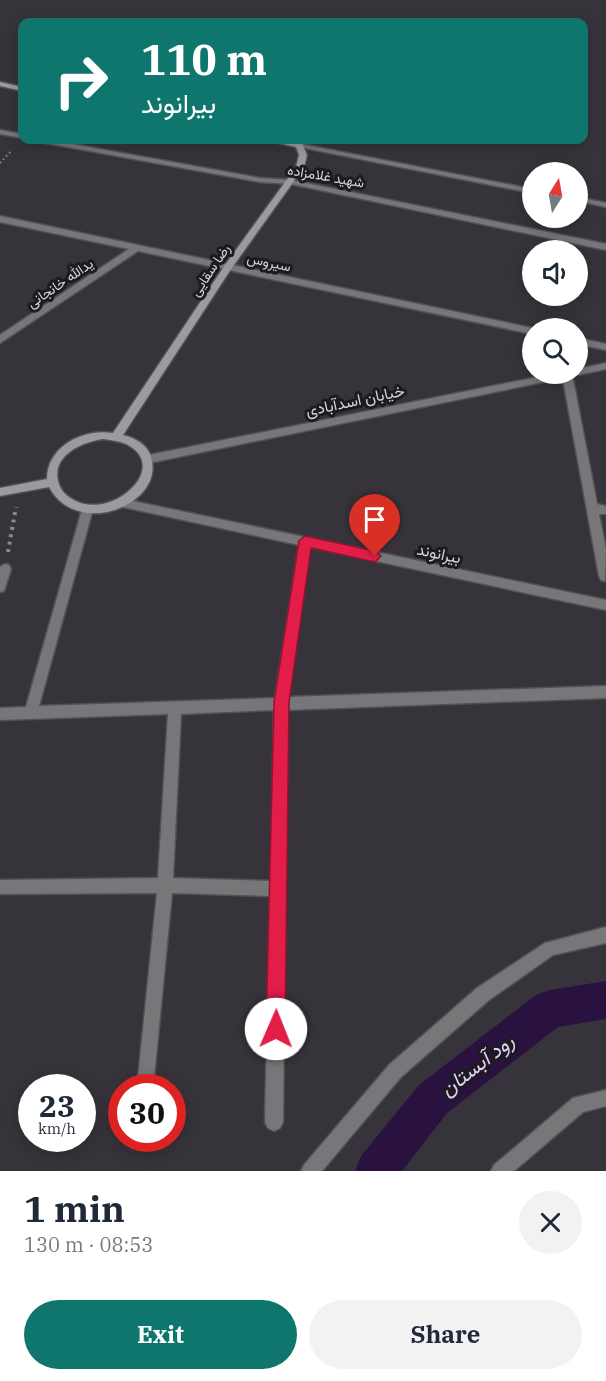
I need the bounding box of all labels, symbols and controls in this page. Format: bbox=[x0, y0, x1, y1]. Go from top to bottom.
text: 110 m bbox=[141, 32, 267, 87]
icon: right bbox=[42, 42, 120, 120]
text: بیرانوند bbox=[141, 85, 216, 120]
street label: شهید غلامزاده bbox=[286, 160, 366, 192]
north arrow bbox=[522, 162, 588, 228]
map controls bbox=[522, 162, 588, 384]
street label: رضا سقایی bbox=[186, 240, 234, 300]
button: sound bbox=[522, 240, 588, 306]
street label: سیروس bbox=[245, 249, 293, 275]
street label: یدالله خانجانی bbox=[23, 254, 97, 312]
button: search bbox=[522, 318, 588, 384]
street label: خیابان اسدآبادی bbox=[304, 380, 407, 421]
pin bbox=[349, 494, 400, 556]
icon: arrive bbox=[358, 503, 391, 536]
street label: بیرانوند bbox=[415, 539, 463, 568]
position arrow bbox=[244, 997, 308, 1061]
water label: رود آبستان bbox=[433, 1026, 519, 1102]
speed limit sign: 30 bbox=[108, 1074, 186, 1152]
text: 23 bbox=[39, 1086, 75, 1125]
text: km/h bbox=[38, 1119, 76, 1138]
text: 1 min bbox=[24, 1185, 125, 1232]
button: close bbox=[519, 1191, 582, 1254]
text: 130 m · 08:53 bbox=[24, 1231, 153, 1258]
button: Exit bbox=[24, 1300, 297, 1369]
button: Share bbox=[309, 1300, 582, 1369]

